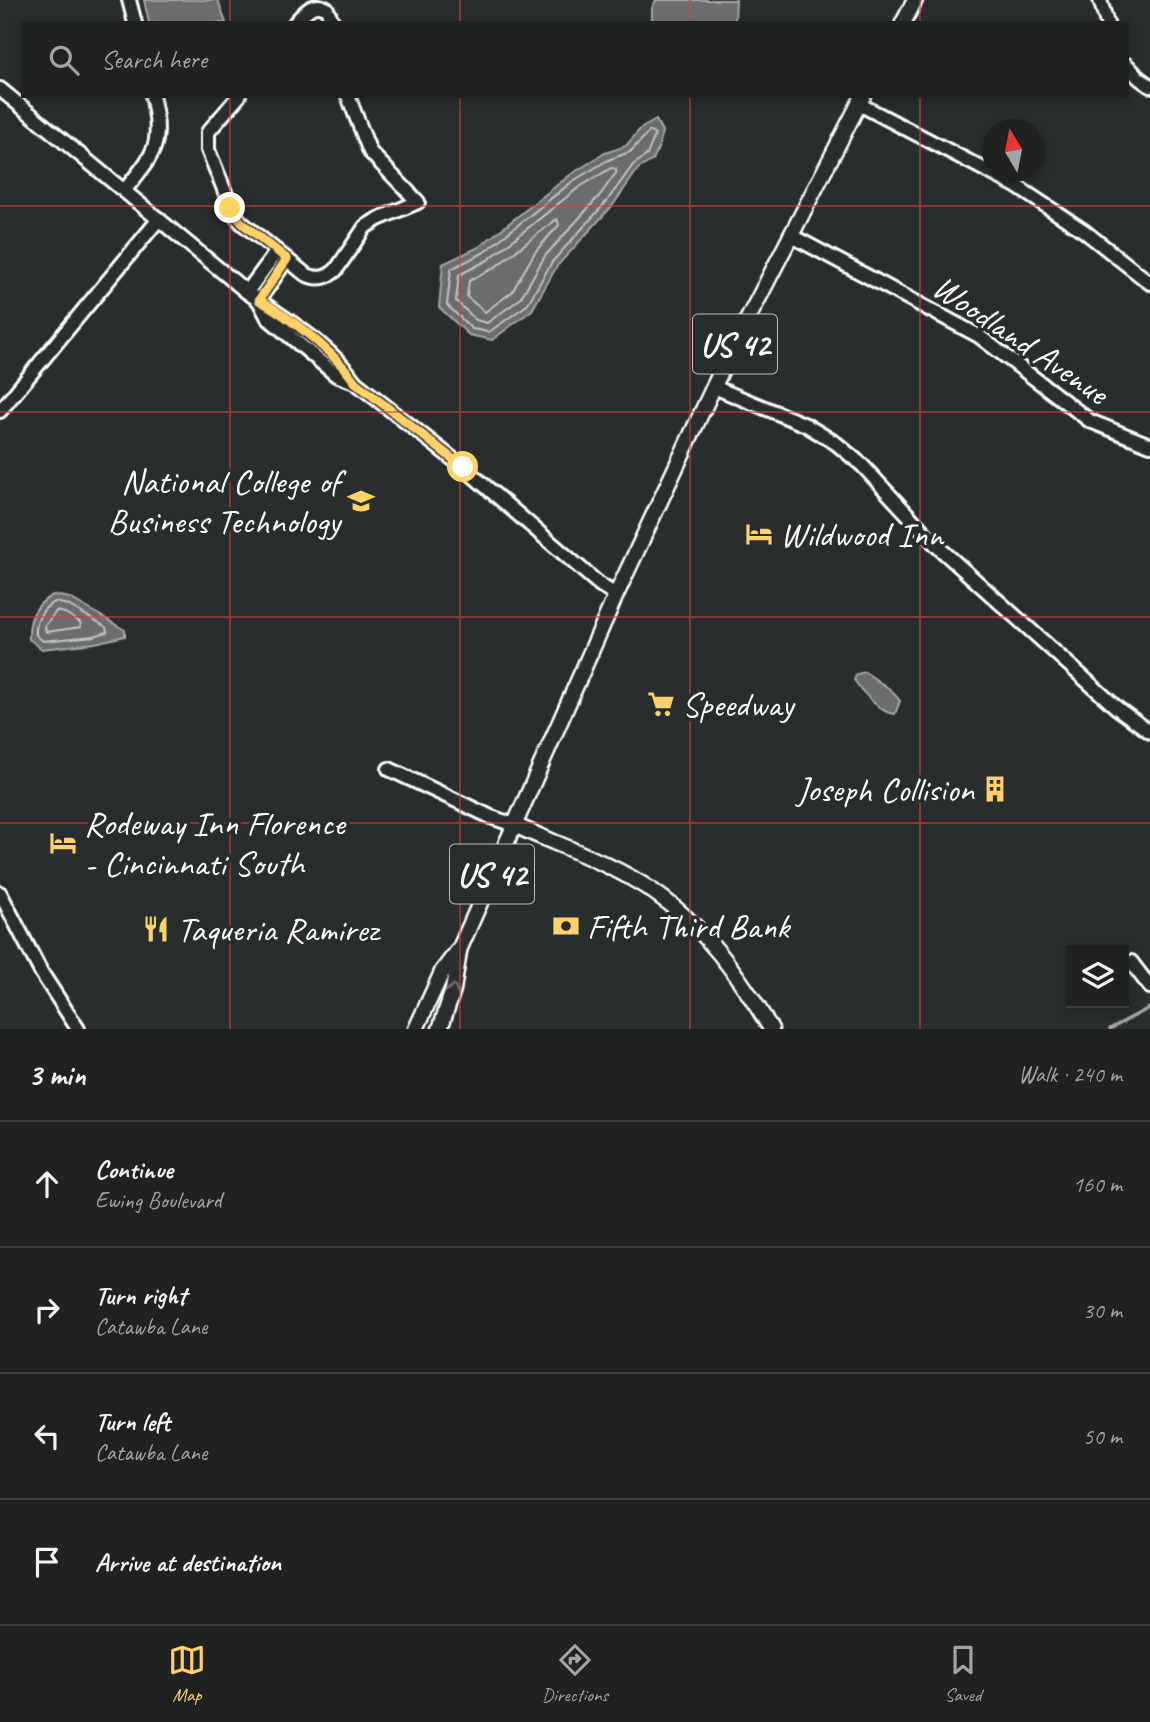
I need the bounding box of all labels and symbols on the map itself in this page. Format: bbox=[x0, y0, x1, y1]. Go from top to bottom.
north arrow bbox=[982, 119, 1045, 182]
route end bbox=[214, 192, 245, 223]
street label: Woodland Avenue bbox=[924, 264, 1119, 416]
road number: US 42 bbox=[693, 314, 777, 374]
route start bbox=[447, 451, 478, 482]
place label: National College of Business Technology bbox=[108, 459, 347, 544]
school or university icon: National College of Business Technology bbox=[346, 486, 376, 516]
place label: Wildwood Inn bbox=[780, 512, 945, 557]
hotel icon: Wildwood Inn bbox=[744, 519, 774, 549]
place label: Speedway bbox=[682, 682, 796, 727]
supermarket icon: Speedway bbox=[646, 689, 676, 719]
place label: Joseph Collision bbox=[795, 767, 975, 812]
building icon: Joseph Collision bbox=[980, 774, 1010, 804]
place label: Rodeway Inn Florence - Cincinnati South bbox=[84, 801, 347, 886]
hotel icon: Rodeway Inn Florence - Cincinnati South bbox=[48, 828, 78, 858]
road number: US 42 bbox=[450, 845, 534, 904]
place label: Fifth Third Bank bbox=[587, 904, 791, 949]
place label: Taqueria Ramirez bbox=[177, 907, 381, 952]
bank icon: Fifth Third Bank bbox=[551, 911, 581, 941]
restaurant icon: Taqueria Ramirez bbox=[141, 914, 171, 944]
one-way arrow bbox=[444, 983, 459, 995]

